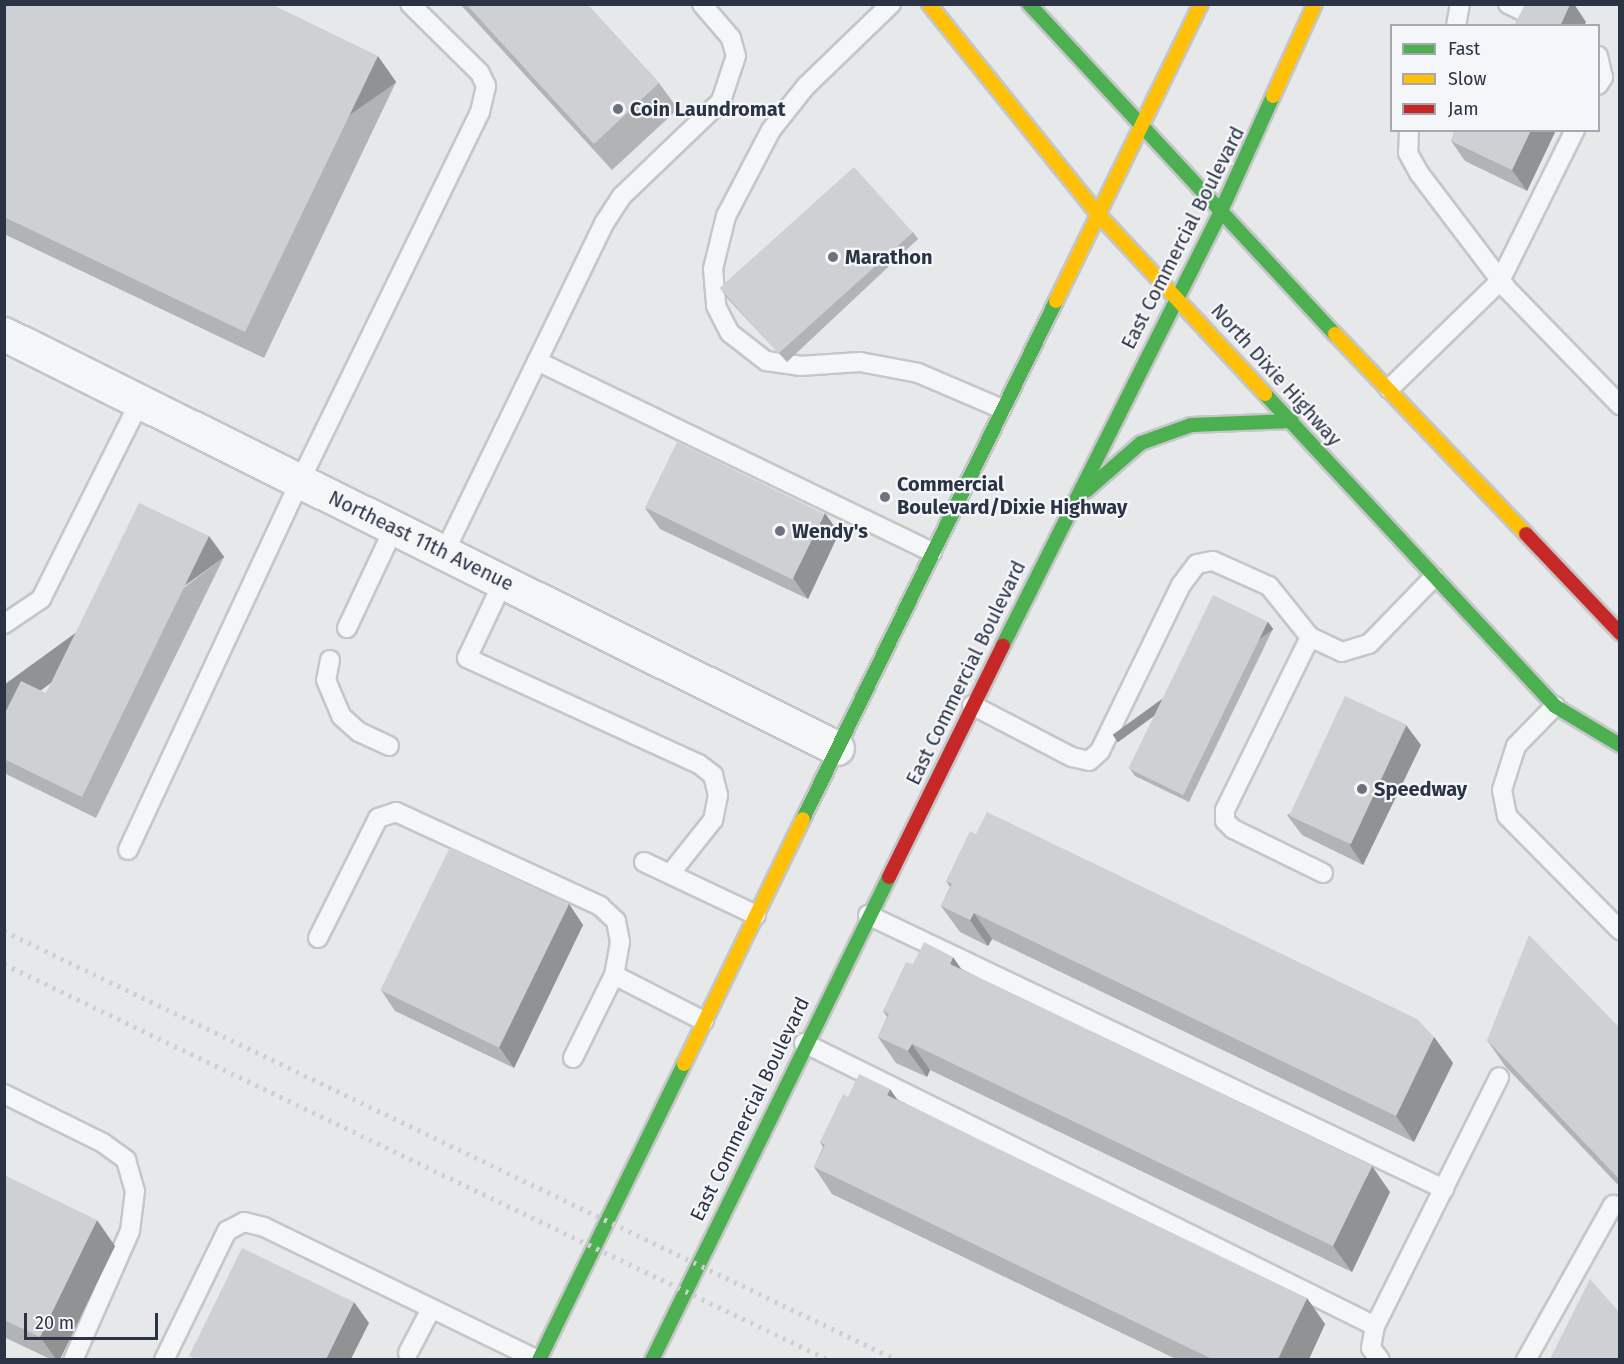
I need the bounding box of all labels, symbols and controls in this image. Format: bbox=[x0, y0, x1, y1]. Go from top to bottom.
legend bbox=[1390, 24, 1600, 132]
text: Fast bbox=[1448, 38, 1480, 60]
text: Slow bbox=[1448, 68, 1486, 90]
place label: Coin Laundromat bbox=[630, 97, 785, 121]
text: Jam bbox=[1448, 98, 1479, 120]
marker: Coin Laundromat bbox=[611, 102, 625, 116]
street label: East Commercial Boulevard bbox=[1116, 123, 1250, 353]
place label: Marathon bbox=[845, 245, 932, 269]
marker: Marathon bbox=[826, 250, 840, 264]
street label: North Dixie Highway bbox=[1206, 299, 1346, 451]
place label: Commercial Boulevard/Dixie Highway bbox=[897, 473, 1127, 520]
street label: Northeast 11th Avenue bbox=[325, 486, 517, 596]
marker: Commercial Boulevard/Dixie Highway bbox=[878, 490, 892, 504]
place label: Wendy's bbox=[792, 519, 868, 543]
marker: Wendy's bbox=[773, 524, 787, 538]
street label: East Commercial Boulevard bbox=[901, 557, 1031, 789]
place label: Speedway bbox=[1374, 777, 1467, 801]
marker: Speedway bbox=[1355, 782, 1369, 796]
street label: East Commercial Boulevard bbox=[685, 993, 815, 1225]
scale bar bbox=[27, 1301, 160, 1339]
text: 20 m bbox=[35, 1312, 74, 1334]

